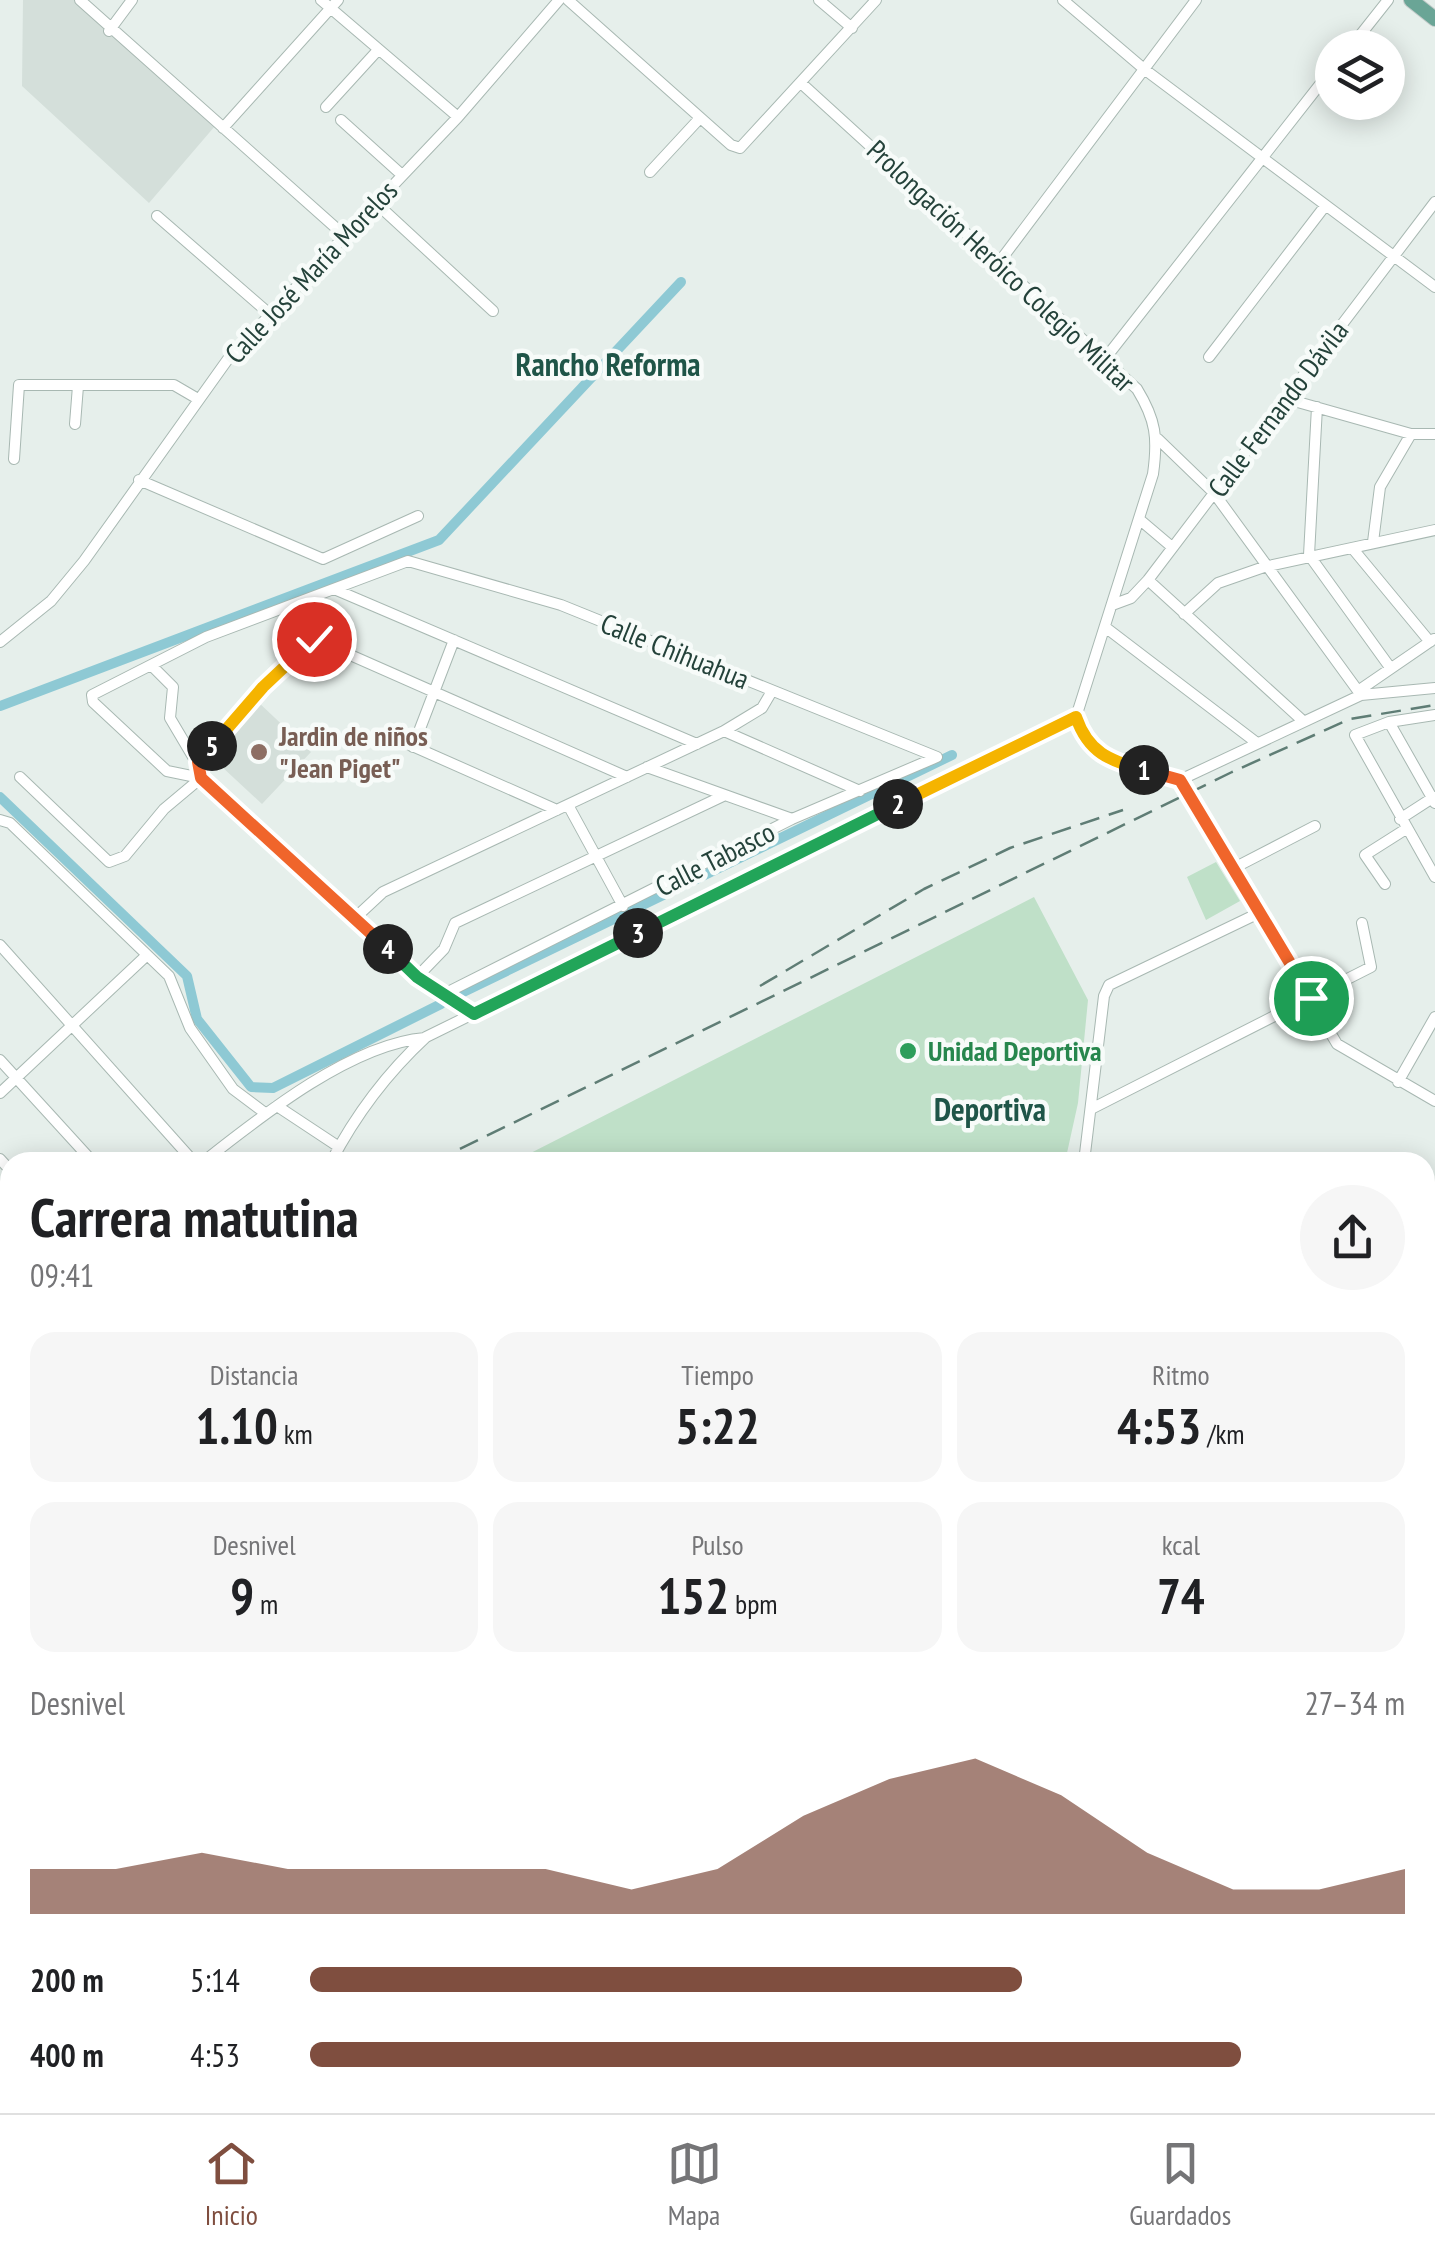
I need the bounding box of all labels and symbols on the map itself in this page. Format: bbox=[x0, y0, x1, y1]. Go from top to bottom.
street label: Prolongación Heróico Colegio Militar bbox=[859, 132, 1143, 400]
street label: Calle José María Morelos bbox=[216, 172, 405, 371]
street label: Calle Fernando Dávila bbox=[1199, 313, 1356, 504]
district label: Rancho Reforma bbox=[515, 343, 701, 385]
pin bbox=[272, 597, 357, 682]
street label: Calle Chihuahua bbox=[596, 604, 755, 697]
place label: Jardin de niños "Jean Piget" bbox=[278, 717, 428, 786]
pin: 5 bbox=[187, 721, 237, 771]
marker: Jardin de niños "Jean Piget" bbox=[248, 741, 270, 763]
pin: 1 bbox=[1119, 745, 1169, 795]
pin: 2 bbox=[873, 779, 923, 829]
street label: Calle Tabasco bbox=[649, 813, 781, 904]
pin: 3 bbox=[613, 908, 663, 958]
pin: 4 bbox=[363, 924, 413, 974]
pin bbox=[1269, 956, 1354, 1041]
place label: Unidad Deportiva bbox=[928, 1032, 1102, 1069]
marker: Unidad Deportiva bbox=[897, 1040, 919, 1062]
district label: Deportiva bbox=[934, 1088, 1046, 1130]

